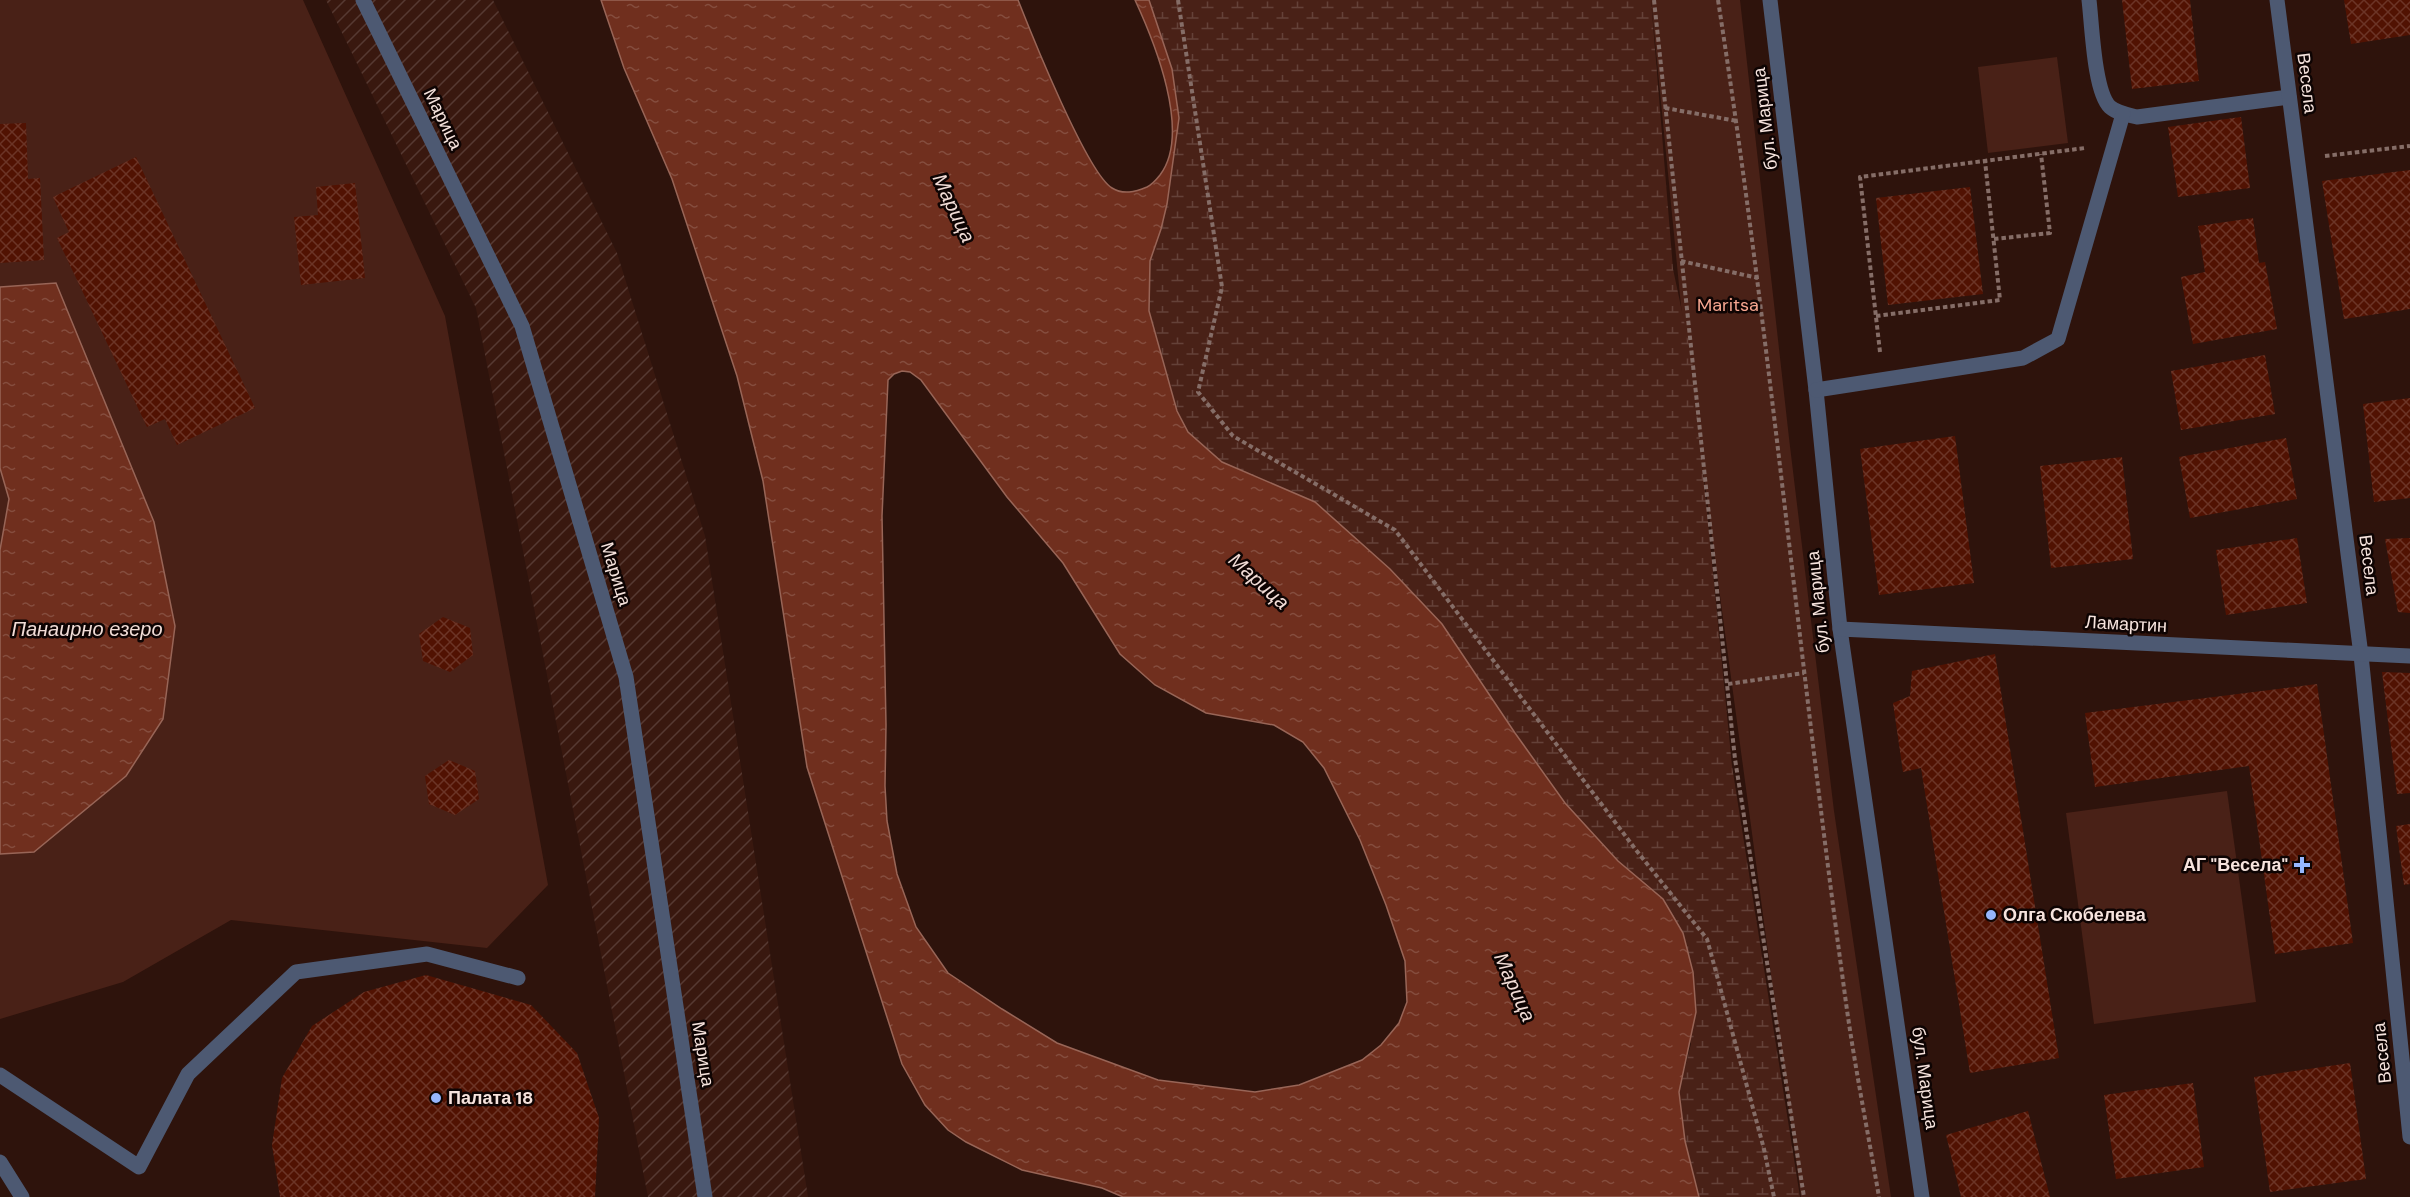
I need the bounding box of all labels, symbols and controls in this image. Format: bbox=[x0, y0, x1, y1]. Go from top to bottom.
street label: Весела bbox=[2291, 51, 2323, 116]
street label: бул. Марица bbox=[1747, 65, 1783, 172]
street label: Марица bbox=[418, 84, 469, 155]
water label: Марица bbox=[927, 169, 981, 247]
park label: Maritsa bbox=[1697, 293, 1759, 317]
street label: Весела bbox=[2353, 533, 2385, 598]
street label: Марица bbox=[595, 539, 637, 610]
water label: Марица bbox=[1223, 547, 1295, 615]
street label: бул. Марица bbox=[1801, 549, 1835, 654]
street label: Ламартин bbox=[2084, 610, 2168, 638]
water label: Панаирно езеро bbox=[11, 616, 163, 642]
place label: АГ "Весела" bbox=[2183, 853, 2288, 877]
marker: АГ "Весела" bbox=[2293, 856, 2311, 874]
place label: Олга Скобелева bbox=[2003, 903, 2147, 927]
marker: Олга Скобелева bbox=[1984, 908, 1998, 922]
water label: Марица bbox=[1488, 948, 1542, 1026]
street label: Марица bbox=[686, 1020, 720, 1089]
street label: Весела bbox=[2367, 1020, 2397, 1085]
street label: бул. Марица bbox=[1906, 1025, 1944, 1132]
place label: Палата 18 bbox=[448, 1086, 533, 1110]
marker: Палата 18 bbox=[429, 1091, 443, 1105]

